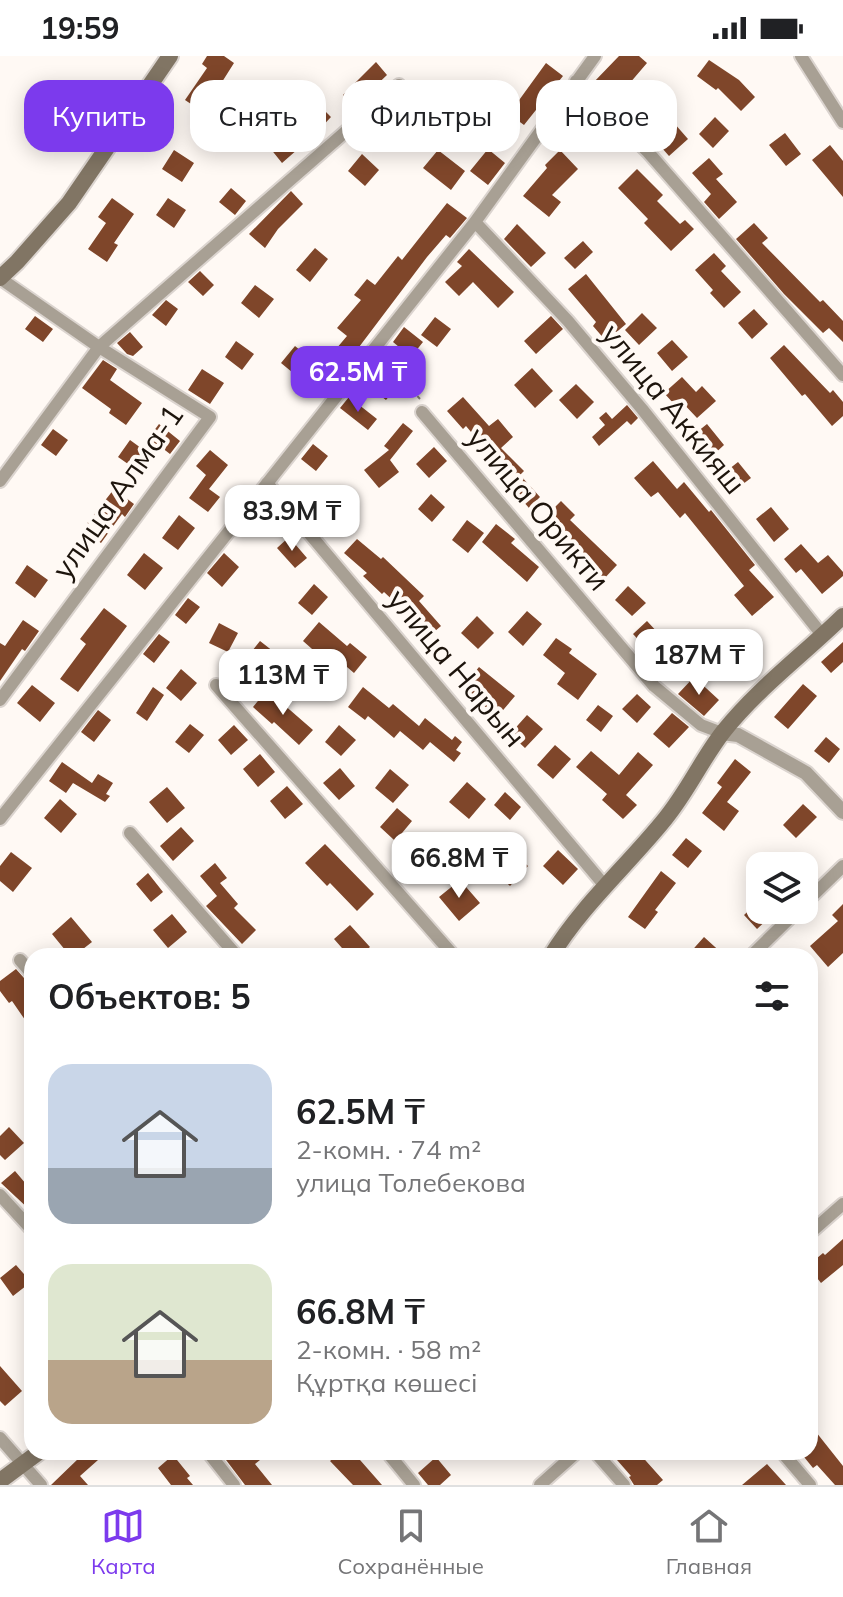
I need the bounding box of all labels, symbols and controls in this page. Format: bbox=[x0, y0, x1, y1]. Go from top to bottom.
text: 19:59 bbox=[40, 9, 119, 47]
chip: Купить bbox=[24, 80, 174, 152]
chip: Снять bbox=[190, 80, 326, 152]
chip: Фильтры bbox=[342, 80, 520, 152]
chip: Новое bbox=[536, 80, 677, 152]
street label: улица Аккияш bbox=[593, 315, 754, 501]
pin: 62.5M ₸ bbox=[284, 346, 432, 414]
text: 62.5M ₸ bbox=[309, 355, 407, 388]
street label: улица Алма-1 bbox=[43, 397, 191, 586]
street label: улица Орикти bbox=[459, 419, 618, 598]
pin: 83.9M ₸ bbox=[218, 485, 366, 553]
text: 83.9M ₸ bbox=[243, 494, 341, 527]
street label: улица Нарын bbox=[380, 580, 534, 754]
pin: 187M ₸ bbox=[634, 629, 764, 697]
text: 187M ₸ bbox=[653, 638, 745, 671]
pin: 113M ₸ bbox=[218, 649, 348, 717]
text: 113M ₸ bbox=[237, 658, 329, 691]
pin: 66.8M ₸ bbox=[385, 832, 533, 900]
text: 66.8M ₸ bbox=[410, 841, 508, 874]
map controls bbox=[746, 852, 818, 924]
button: layers bbox=[746, 852, 818, 924]
icon: filters bbox=[750, 974, 794, 1018]
text: Объектов: 5 bbox=[48, 975, 251, 1018]
text: 62.5M ₸ bbox=[296, 1090, 425, 1133]
icon: home bbox=[112, 1096, 208, 1192]
text: 2-комн. · 74 m² bbox=[296, 1133, 481, 1166]
text: улица Толебекова bbox=[296, 1166, 526, 1199]
text: 66.8M ₸ bbox=[296, 1290, 425, 1333]
icon: home bbox=[112, 1296, 208, 1392]
text: 2-комн. · 58 m² bbox=[296, 1333, 481, 1366]
text: Құртқа көшесі bbox=[296, 1366, 478, 1399]
tab: Карта bbox=[91, 1504, 156, 1580]
tab: Сохранённые bbox=[337, 1504, 484, 1580]
tab: Главная bbox=[666, 1504, 752, 1580]

